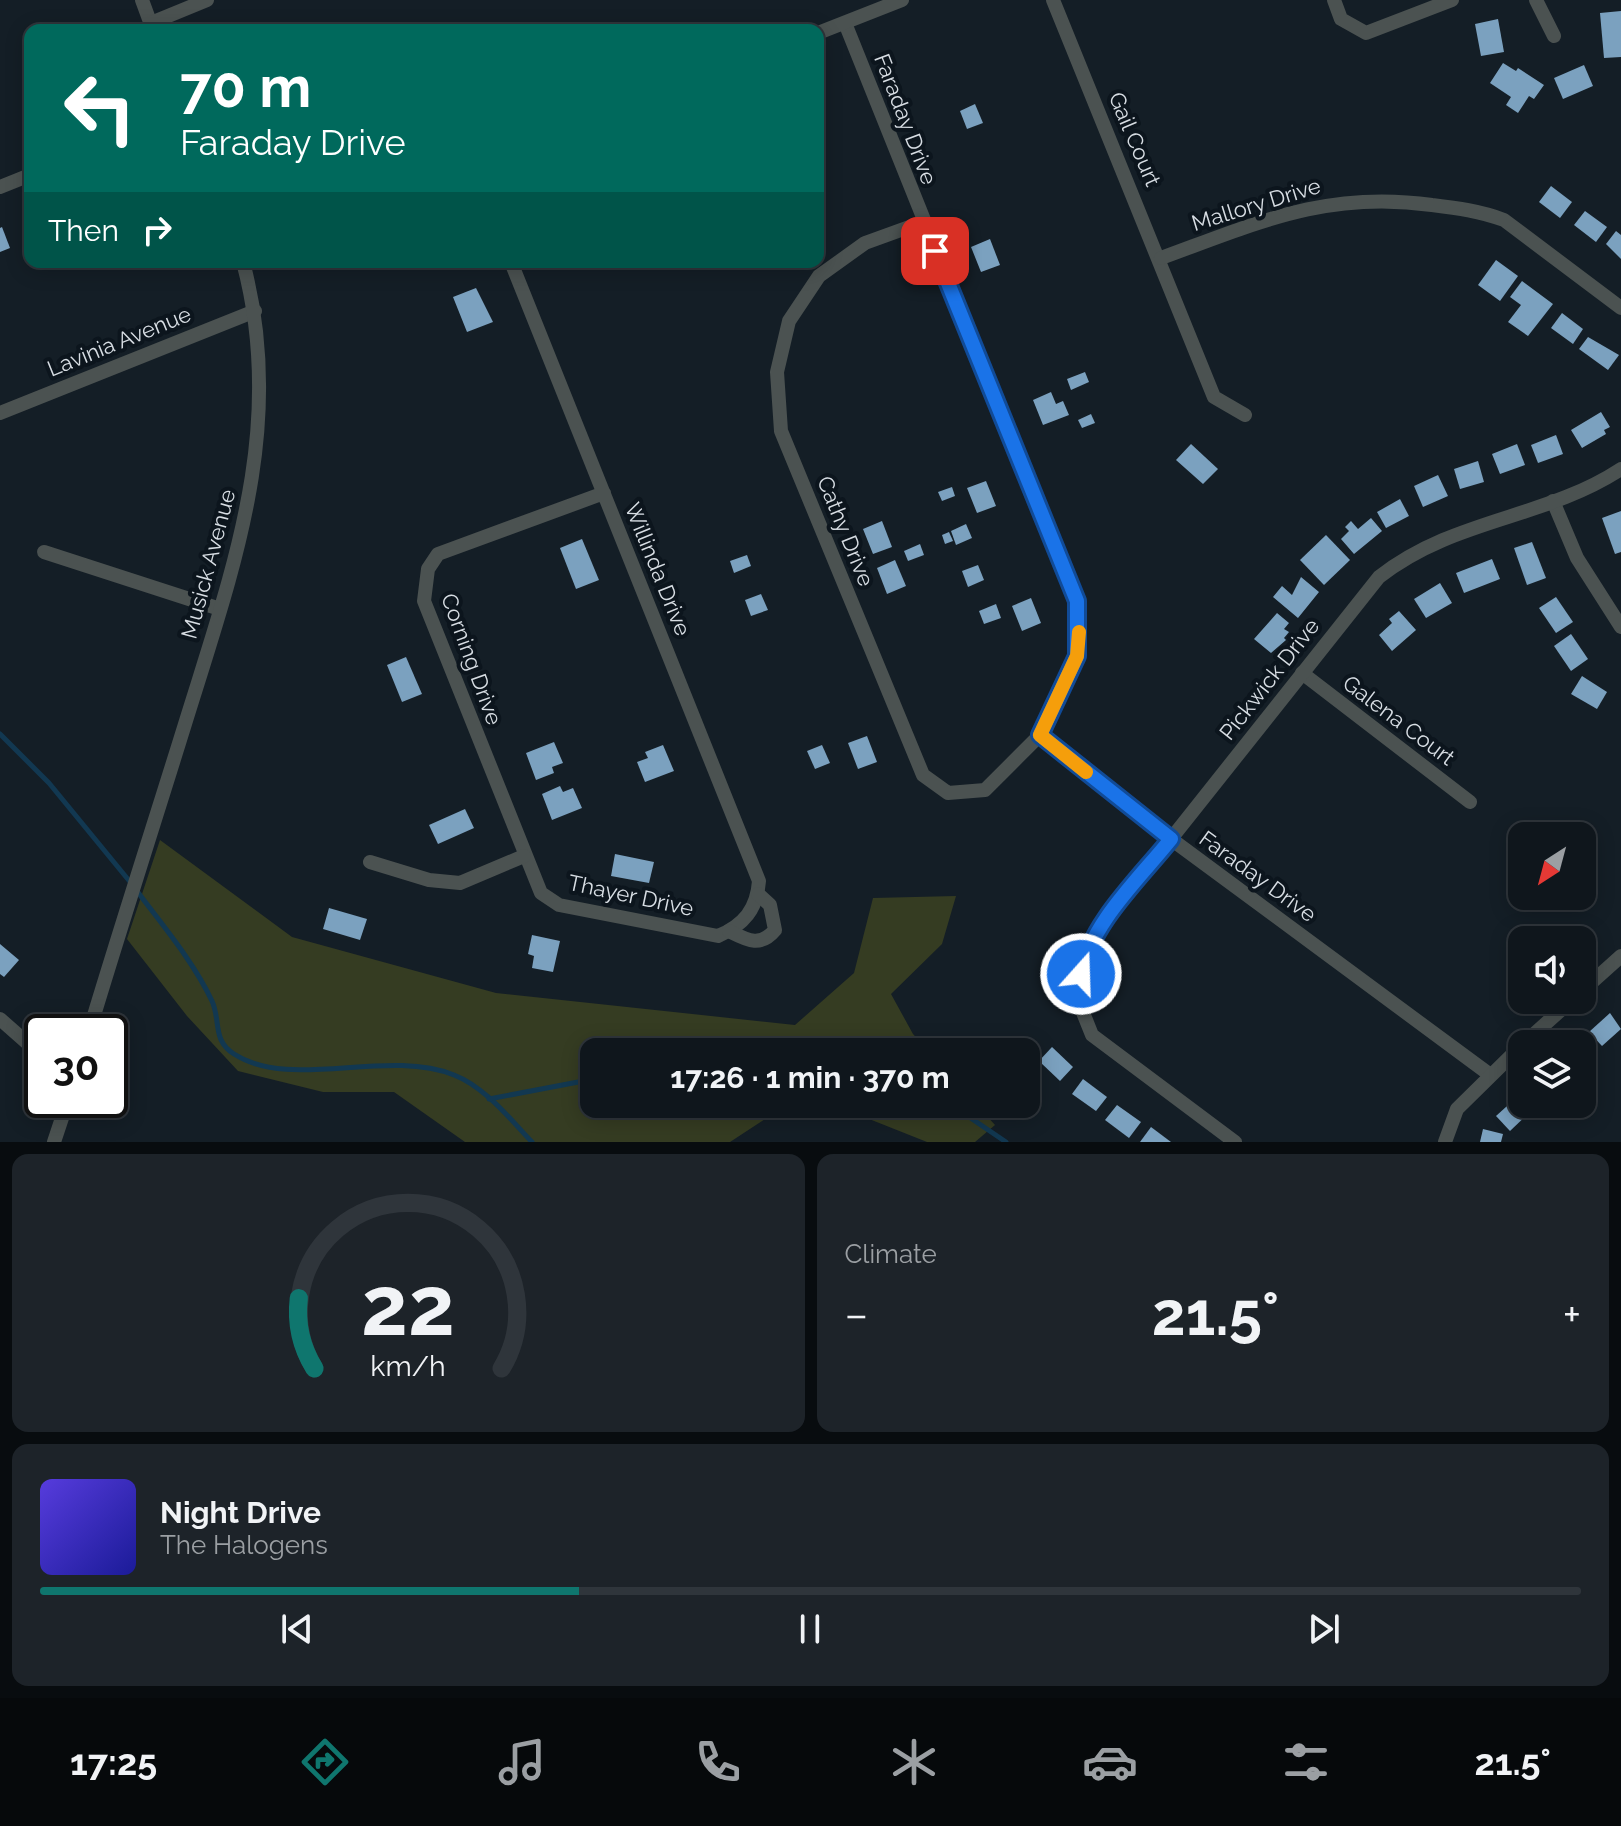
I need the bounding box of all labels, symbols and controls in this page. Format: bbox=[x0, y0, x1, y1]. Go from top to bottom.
street label: Faraday Drive bbox=[869, 50, 943, 188]
text: 70 m bbox=[180, 54, 311, 120]
icon: left bbox=[48, 56, 152, 160]
street label: Gail Court bbox=[1104, 88, 1167, 191]
text: Faraday Drive bbox=[180, 121, 406, 163]
street label: Mallory Drive bbox=[1188, 172, 1324, 236]
icon: right bbox=[135, 208, 179, 252]
text: Then bbox=[48, 213, 119, 248]
pin bbox=[901, 217, 969, 285]
icon: arrive bbox=[913, 229, 957, 273]
street label: Lavinia Avenue bbox=[43, 300, 195, 382]
street label: Cathy Drive bbox=[812, 472, 880, 590]
street label: Musick Avenue bbox=[176, 486, 240, 642]
street label: Willinda Drive bbox=[620, 499, 697, 639]
street label: Corning Drive bbox=[436, 590, 508, 728]
street label: Pickwick Drive bbox=[1214, 613, 1324, 745]
street label: Galena Court bbox=[1338, 669, 1461, 771]
north arrow bbox=[1508, 822, 1596, 910]
map controls bbox=[1508, 822, 1596, 1118]
street label: Faraday Drive bbox=[1195, 825, 1322, 927]
street label: Thayer Drive bbox=[566, 869, 696, 921]
button: sound bbox=[1508, 926, 1596, 1014]
position arrow bbox=[1039, 932, 1123, 1016]
speed limit sign: 30 bbox=[24, 1014, 128, 1118]
button: layers bbox=[1508, 1030, 1596, 1118]
text: 17:26 · 1 min · 370 m bbox=[670, 1060, 950, 1095]
text: Climate bbox=[845, 1239, 937, 1269]
text: 22 bbox=[361, 1257, 455, 1354]
text: 21.5° bbox=[1152, 1279, 1279, 1349]
text: − bbox=[845, 1289, 868, 1340]
text: + bbox=[1563, 1289, 1581, 1340]
text: km/h bbox=[371, 1349, 446, 1383]
text: Night Drive bbox=[160, 1495, 321, 1530]
text: The Halogens bbox=[160, 1530, 328, 1560]
icon: previous bbox=[275, 1607, 319, 1651]
icon: pause bbox=[788, 1607, 832, 1651]
icon: next bbox=[1302, 1607, 1346, 1651]
icon: directions bbox=[297, 1734, 353, 1790]
icon: music bbox=[494, 1734, 550, 1790]
icon: phone bbox=[690, 1734, 746, 1790]
icon: climate bbox=[886, 1734, 942, 1790]
icon: car bbox=[1082, 1734, 1138, 1790]
icon: filters bbox=[1278, 1734, 1334, 1790]
text: 17:25 bbox=[70, 1741, 157, 1783]
text: 21.5° bbox=[1474, 1741, 1551, 1783]

